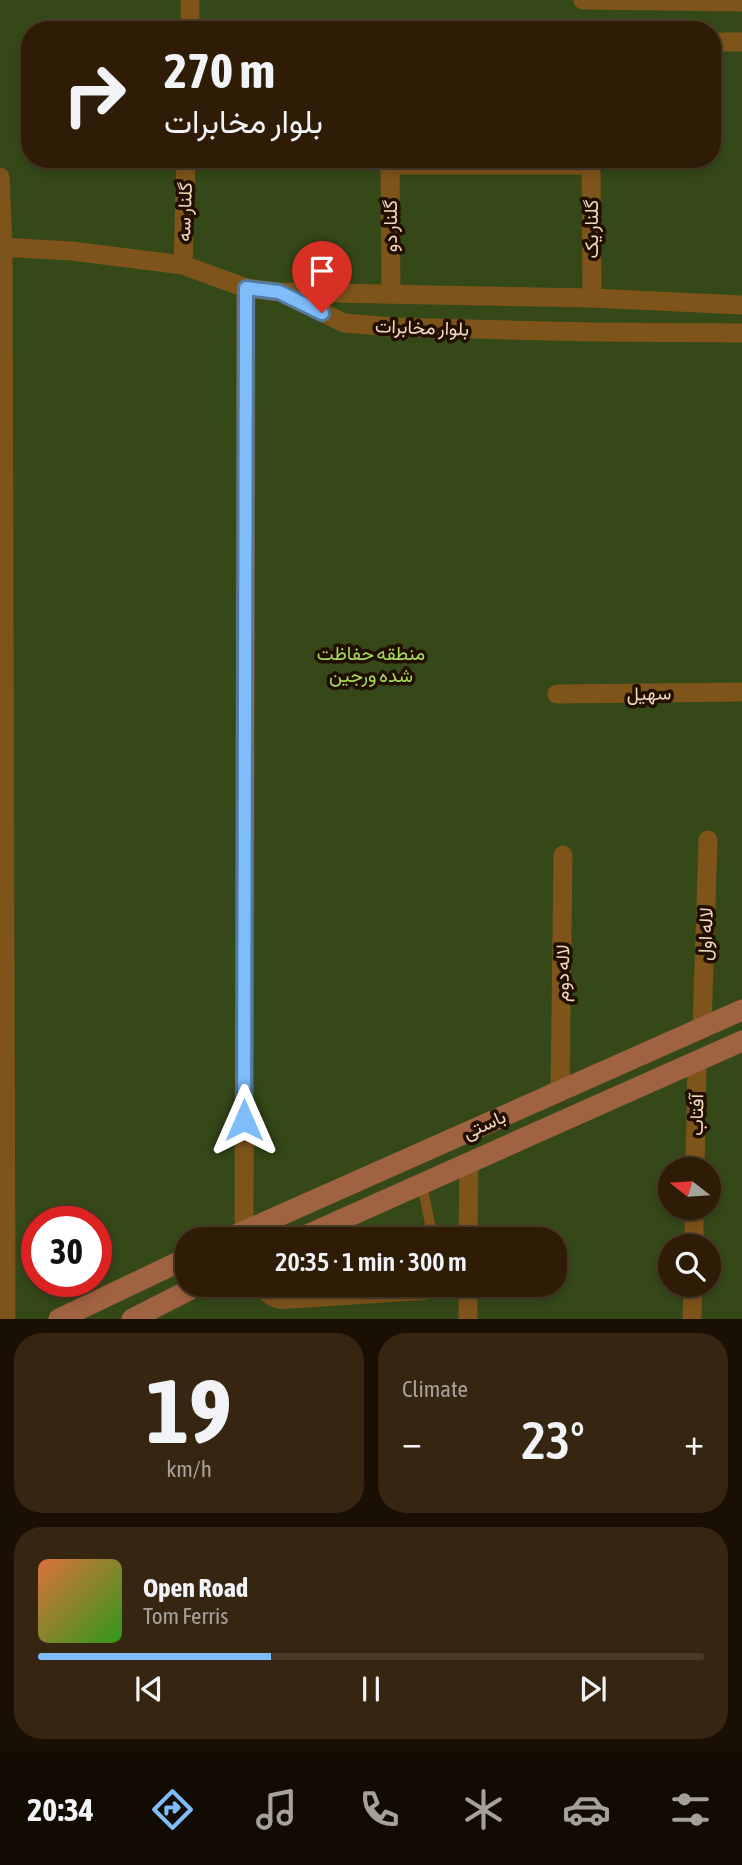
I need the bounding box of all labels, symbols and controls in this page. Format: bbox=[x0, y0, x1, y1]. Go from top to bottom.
text: 270 m bbox=[164, 42, 275, 98]
icon: right bbox=[49, 49, 140, 140]
text: بلوار مخابرات bbox=[164, 103, 323, 140]
street label: گلنار سه bbox=[172, 182, 197, 242]
street label: گلنار دو bbox=[379, 200, 402, 252]
street label: گلنار یک bbox=[580, 200, 603, 258]
pin bbox=[292, 241, 352, 313]
icon: arrive bbox=[303, 252, 341, 290]
street label: بلوار مخابرات bbox=[374, 314, 470, 341]
park label: منطقه حفاظت شده ورجین bbox=[317, 642, 425, 687]
street label: سهیل bbox=[626, 682, 672, 705]
street label: لاله اول bbox=[693, 907, 718, 961]
street label: لاله دوم bbox=[550, 944, 576, 1002]
position arrow bbox=[207, 1083, 281, 1157]
street label: آفتاب bbox=[685, 1092, 708, 1136]
street label: باستی bbox=[459, 1105, 509, 1144]
north arrow bbox=[658, 1157, 721, 1220]
map controls bbox=[658, 1157, 721, 1297]
speed limit sign: 30 bbox=[21, 1206, 112, 1297]
button: search bbox=[658, 1234, 721, 1297]
text: 20:35 · 1 min · 300 m bbox=[275, 1247, 467, 1277]
text: 19 bbox=[146, 1358, 232, 1462]
text: Climate bbox=[402, 1376, 468, 1402]
text: 23° bbox=[521, 1410, 585, 1470]
text: − bbox=[402, 1420, 422, 1463]
text: + bbox=[684, 1420, 704, 1463]
text: km/h bbox=[166, 1456, 212, 1482]
text: Open Road bbox=[143, 1573, 248, 1603]
text: Tom Ferris bbox=[143, 1603, 228, 1629]
icon: previous bbox=[130, 1670, 168, 1708]
icon: pause bbox=[352, 1670, 390, 1708]
icon: next bbox=[574, 1670, 612, 1708]
icon: directions bbox=[148, 1785, 197, 1834]
icon: music bbox=[252, 1785, 301, 1834]
icon: phone bbox=[355, 1785, 404, 1834]
icon: climate bbox=[459, 1785, 508, 1834]
icon: car bbox=[562, 1785, 611, 1834]
icon: filters bbox=[666, 1785, 715, 1834]
text: 20:34 bbox=[27, 1791, 94, 1828]

